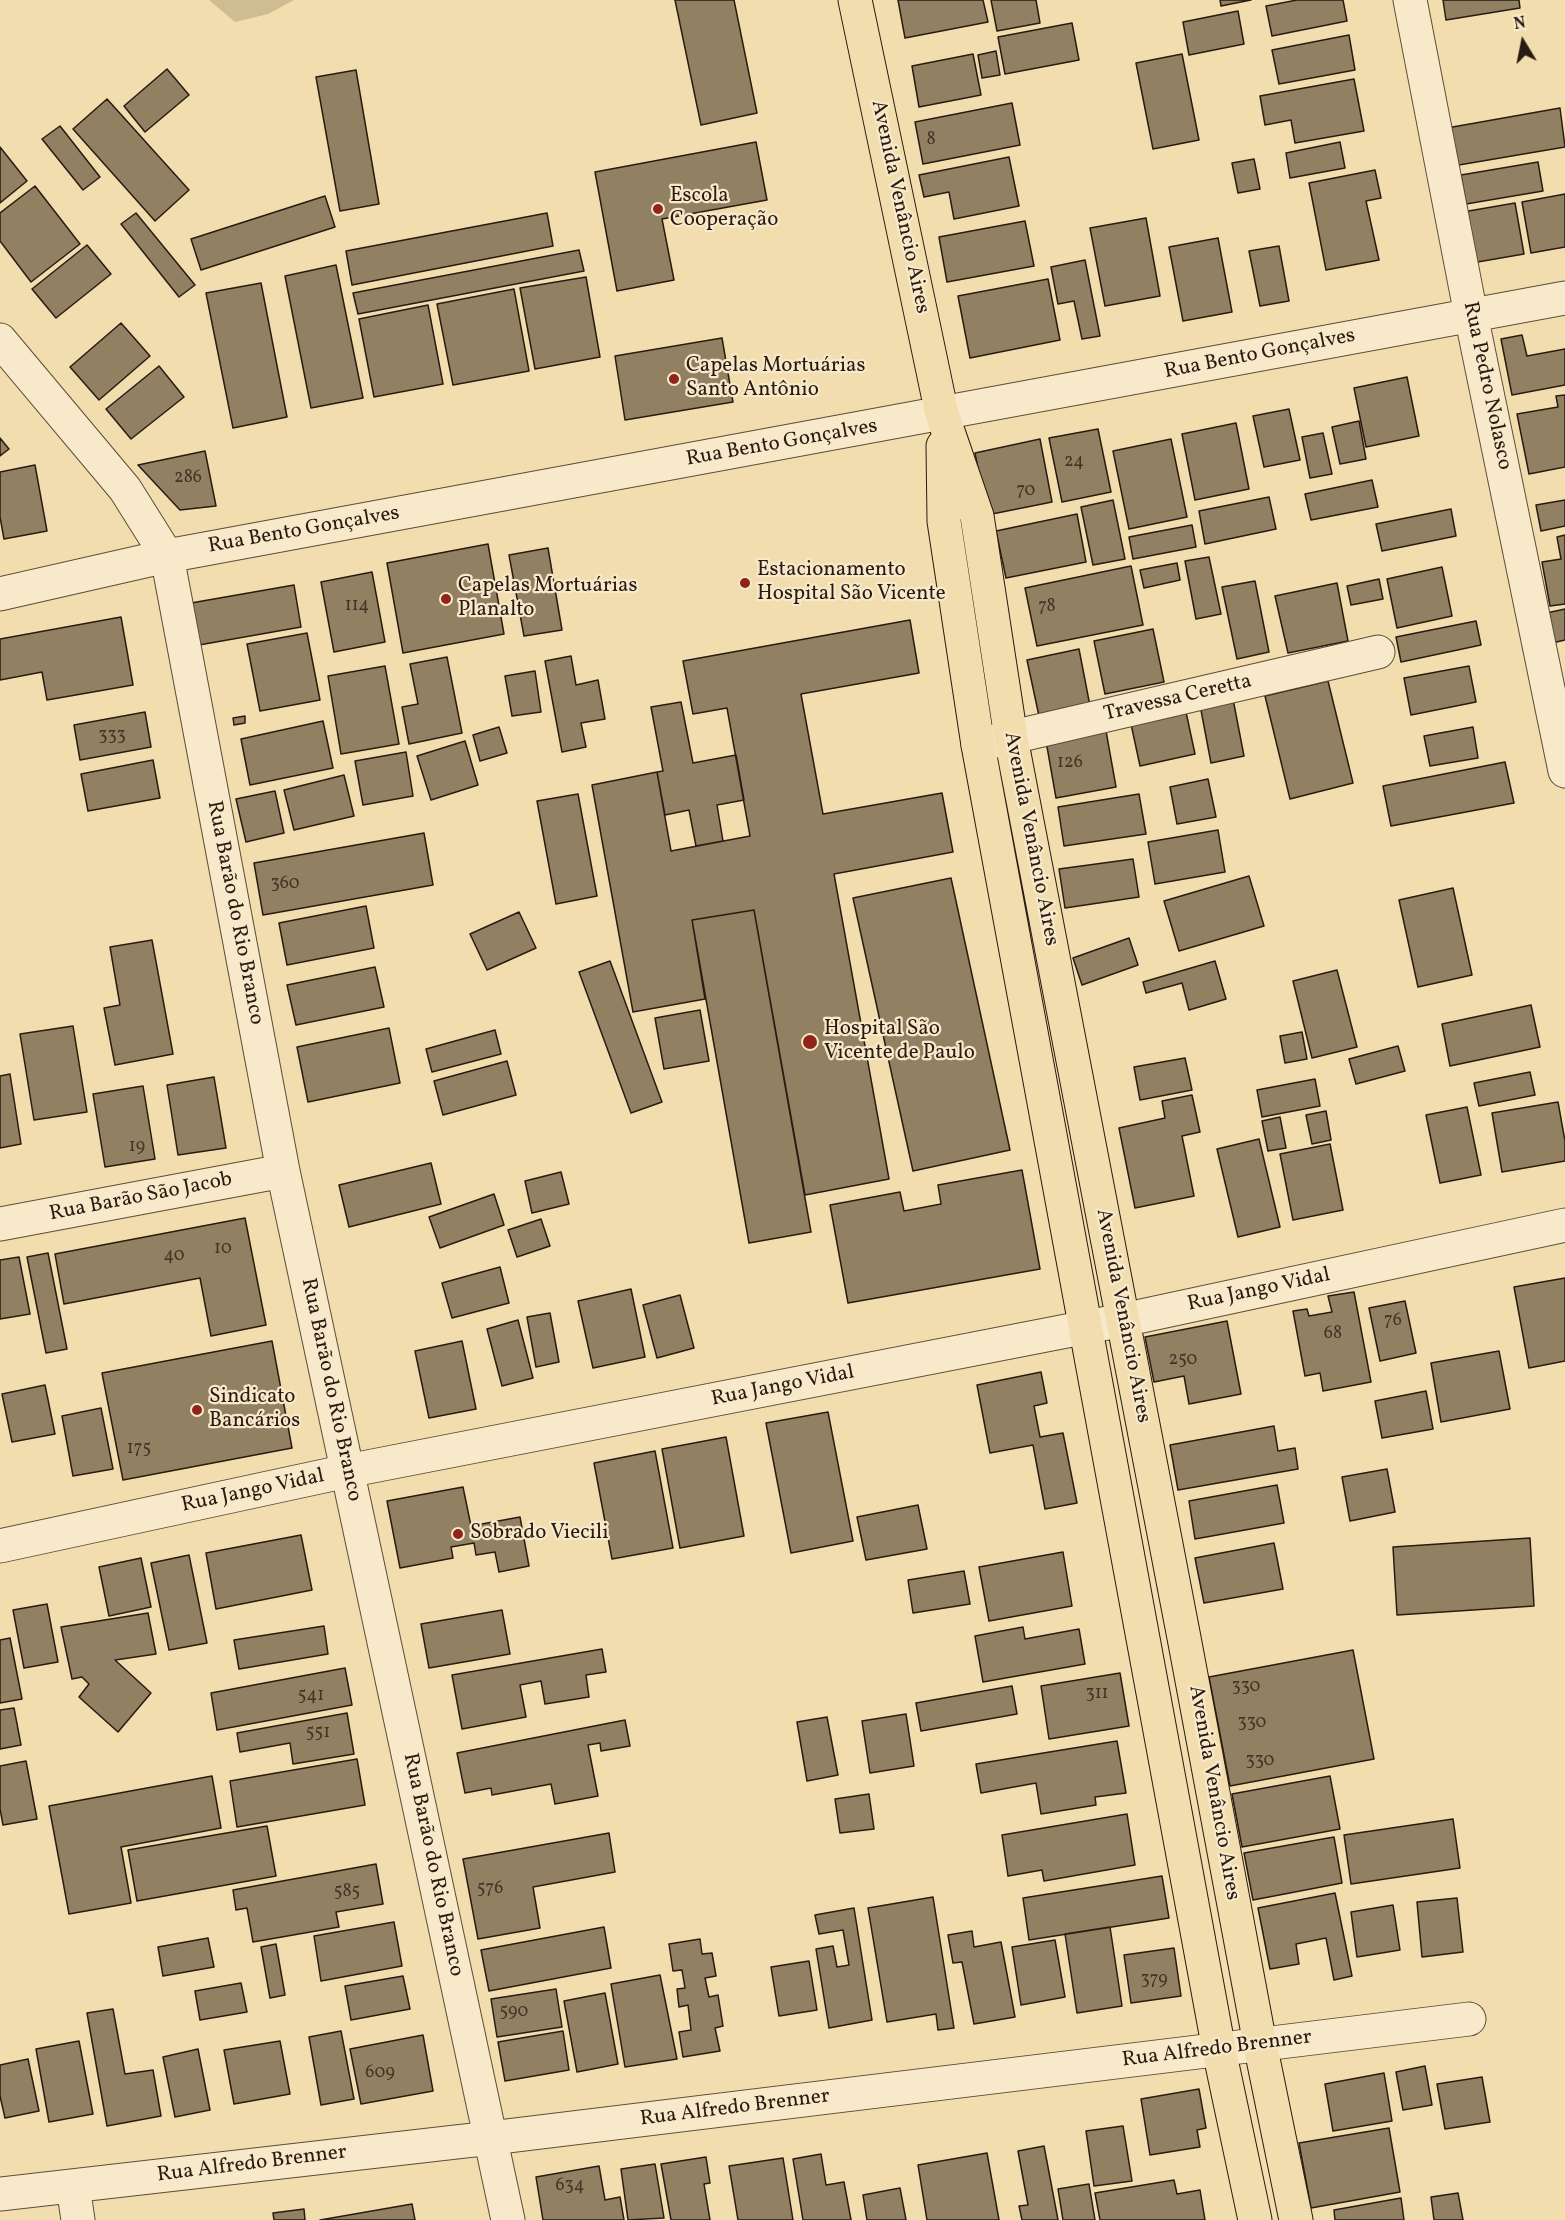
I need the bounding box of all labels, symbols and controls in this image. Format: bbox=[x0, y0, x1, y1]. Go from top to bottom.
north arrow bbox=[1493, 12, 1553, 72]
text: N bbox=[1512, 12, 1528, 36]
street label: Avenida Venâncio Aires bbox=[864, 98, 934, 316]
house number: 8 bbox=[926, 130, 936, 152]
place label: Escola Cooperação bbox=[670, 184, 778, 234]
marker: Escola Cooperação bbox=[651, 202, 665, 216]
street label: Rua Pedro Nolasco bbox=[1456, 300, 1516, 472]
street label: Rua Bento Gonçalves bbox=[1162, 324, 1358, 386]
place label: Capelas Mortuárias Santo Antônio bbox=[686, 354, 865, 404]
marker: Capelas Mortuárias Santo Antônio bbox=[667, 372, 681, 386]
street label: Rua Bento Gonçalves bbox=[684, 415, 880, 473]
house number: 24 bbox=[1064, 452, 1084, 474]
house number: 286 bbox=[174, 468, 202, 490]
house number: 70 bbox=[1017, 481, 1035, 503]
street label: Rua Bento Gonçalves bbox=[206, 502, 402, 560]
place label: Estacionamento Hospital São Vicente bbox=[757, 558, 946, 608]
place label: Capelas Mortuárias Planalto bbox=[458, 574, 637, 624]
marker: Estacionamento Hospital São Vicente bbox=[738, 576, 752, 590]
marker: Capelas Mortuárias Planalto bbox=[439, 592, 453, 606]
house number: 114 bbox=[345, 596, 369, 618]
house number: 78 bbox=[1038, 597, 1056, 619]
street label: Travessa Ceretta bbox=[1102, 670, 1254, 728]
house number: 333 bbox=[98, 726, 126, 748]
street label: Avenida Venâncio Aires bbox=[997, 730, 1063, 948]
house number: 126 bbox=[1057, 753, 1083, 775]
street label: Rua Barão do Rio Branco bbox=[200, 799, 268, 1027]
house number: 360 bbox=[270, 874, 300, 896]
place label: Hospital São Vicente de Paulo bbox=[824, 1017, 975, 1067]
marker: Hospital São Vicente de Paulo bbox=[801, 1033, 819, 1051]
house number: 19 bbox=[129, 1137, 145, 1159]
street label: Rua Barão São Jacob bbox=[47, 1168, 235, 1228]
street label: Avenida Venâncio Aires bbox=[1089, 1207, 1155, 1425]
house number: 10 bbox=[214, 1239, 232, 1261]
house number: 40 bbox=[163, 1246, 185, 1268]
street label: Rua Jango Vidal bbox=[1185, 1264, 1333, 1318]
street label: Rua Barão do Rio Branco bbox=[294, 1276, 366, 1504]
house number: 76 bbox=[1384, 1311, 1402, 1333]
house number: 68 bbox=[1324, 1324, 1342, 1346]
house number: 250 bbox=[1169, 1350, 1197, 1372]
street label: Rua Jango Vidal bbox=[709, 1361, 857, 1413]
place label: Sindicato Bancários bbox=[209, 1385, 300, 1435]
marker: Sindicato Bancários bbox=[190, 1403, 204, 1417]
house number: 175 bbox=[127, 1439, 151, 1461]
street label: Rua Jango Vidal bbox=[179, 1465, 327, 1519]
place label: Sobrado Viecili bbox=[470, 1521, 608, 1547]
marker: Sobrado Viecili bbox=[451, 1527, 465, 1541]
house number: 330 bbox=[1232, 1677, 1260, 1699]
house number: 311 bbox=[1085, 1684, 1109, 1706]
street label: Avenida Venâncio Aires bbox=[1182, 1684, 1244, 1902]
house number: 541 bbox=[298, 1686, 324, 1708]
house number: 330 bbox=[1238, 1713, 1266, 1735]
house number: 551 bbox=[306, 1723, 330, 1745]
street label: Rua Barão do Rio Branco bbox=[396, 1751, 468, 1979]
house number: 330 bbox=[1246, 1751, 1274, 1773]
house number: 576 bbox=[477, 1879, 503, 1901]
house number: 585 bbox=[334, 1882, 360, 1904]
house number: 379 bbox=[1140, 1970, 1168, 1992]
house number: 590 bbox=[500, 2002, 528, 2024]
street label: Rua Alfredo Brenner bbox=[1121, 2026, 1313, 2074]
house number: 609 bbox=[365, 2063, 395, 2085]
street label: Rua Alfredo Brenner bbox=[639, 2085, 831, 2133]
street label: Rua Alfredo Brenner bbox=[156, 2141, 348, 2189]
house number: 634 bbox=[556, 2176, 584, 2198]

